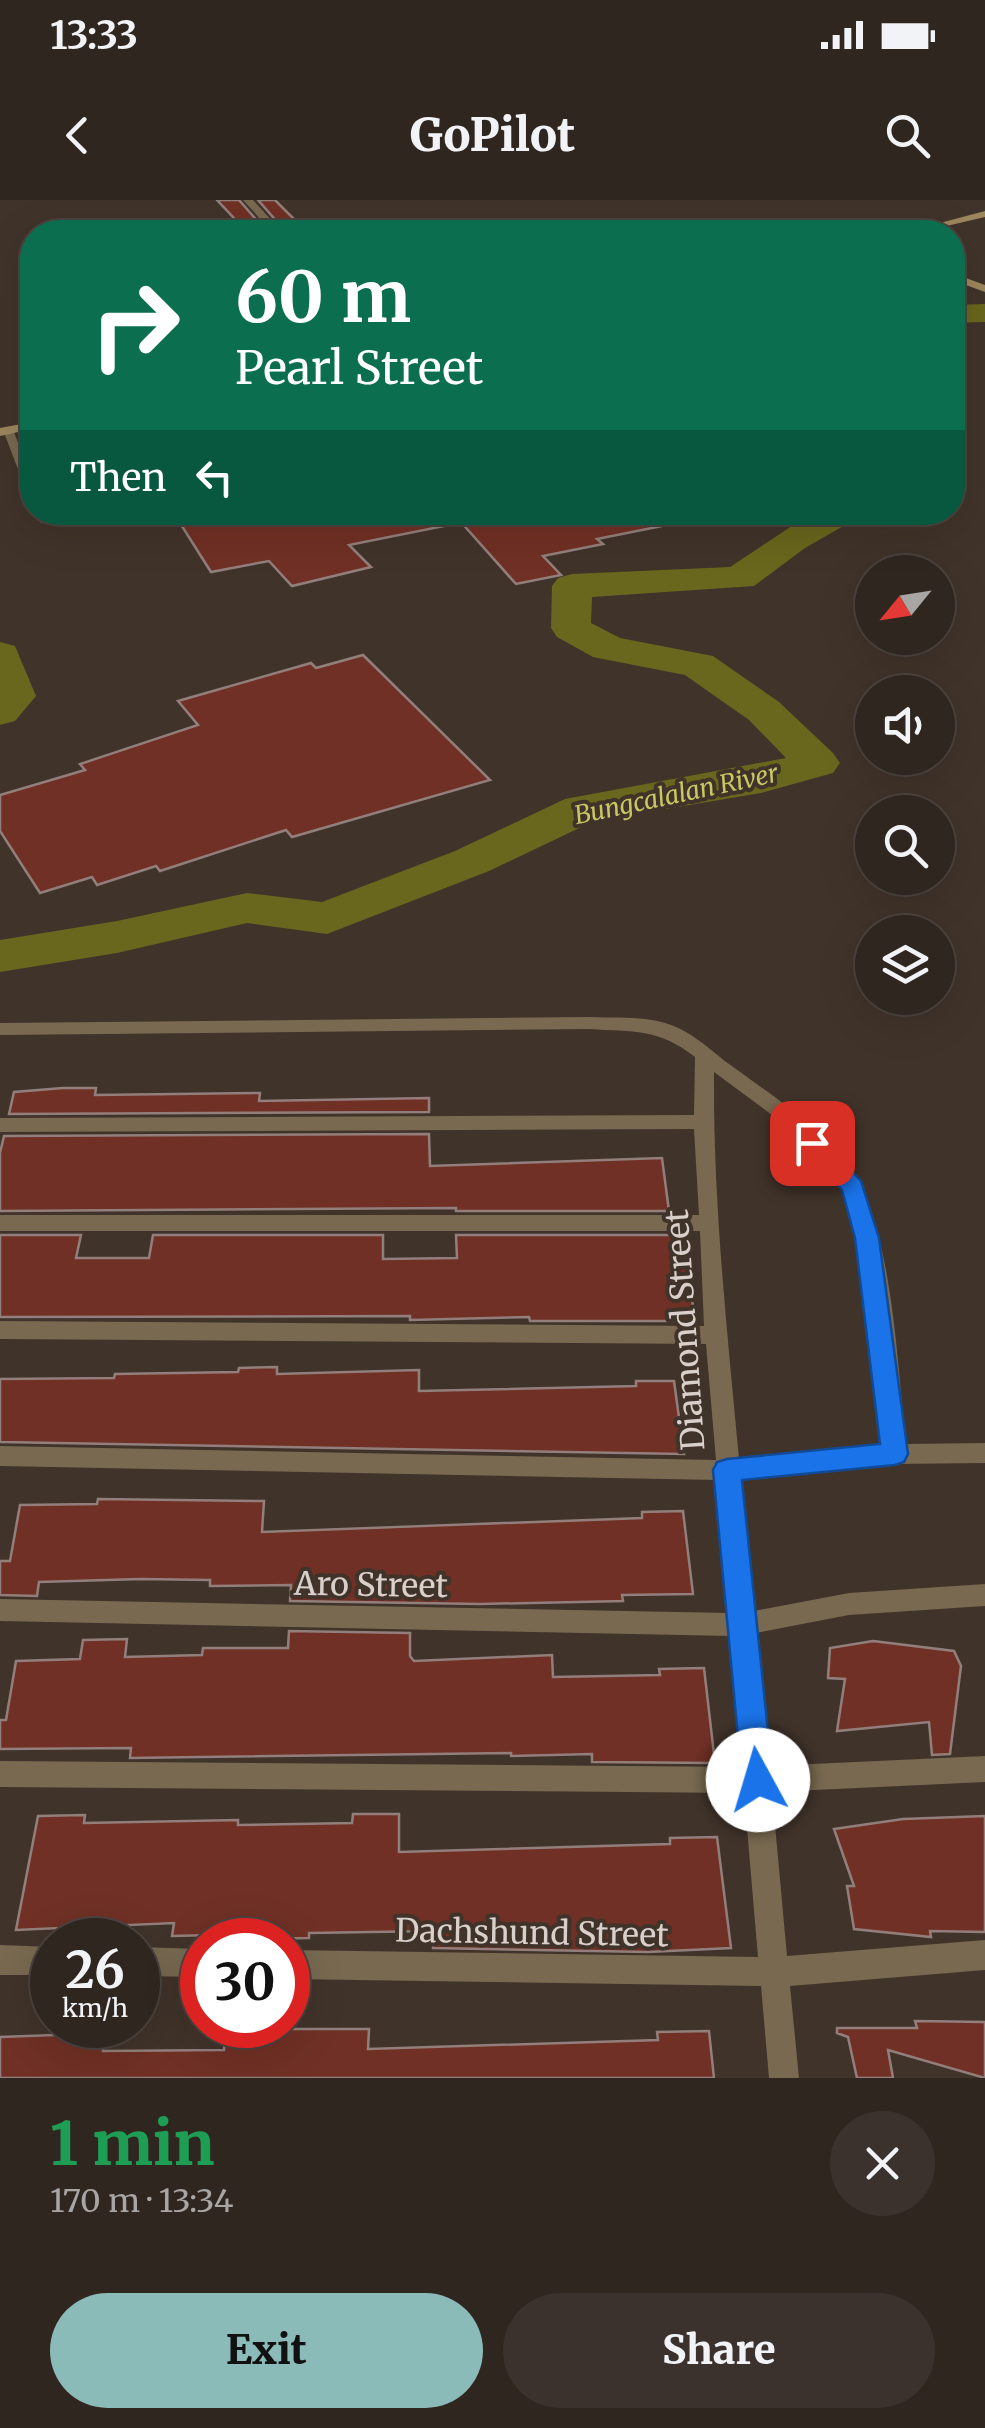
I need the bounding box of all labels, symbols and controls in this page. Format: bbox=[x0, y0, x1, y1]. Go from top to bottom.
text: 13:33 bbox=[50, 12, 138, 59]
text: GoPilot bbox=[410, 107, 575, 163]
icon: back bbox=[50, 108, 105, 163]
icon: search bbox=[880, 108, 935, 163]
text: 60 m bbox=[235, 253, 411, 341]
icon: right bbox=[70, 260, 200, 390]
text: Pearl Street bbox=[235, 340, 483, 396]
icon: left bbox=[187, 450, 242, 505]
text: Then bbox=[70, 454, 167, 501]
north arrow bbox=[855, 555, 955, 655]
map controls bbox=[855, 555, 955, 1015]
button: sound bbox=[855, 675, 955, 775]
water label: Bungcalalan River bbox=[571, 757, 782, 831]
button: search bbox=[855, 795, 955, 895]
button: layers bbox=[855, 915, 955, 1015]
pin bbox=[770, 1101, 855, 1186]
icon: arrive bbox=[785, 1116, 840, 1171]
street label: Diamond Street bbox=[657, 1208, 713, 1452]
street label: Aro Street bbox=[293, 1564, 449, 1606]
position arrow bbox=[706, 1728, 810, 1832]
street label: Dachshund Street bbox=[395, 1911, 670, 1955]
speed limit sign: 30 bbox=[180, 1918, 310, 2048]
text: 26 bbox=[65, 1939, 125, 2002]
text: km/h bbox=[62, 1992, 128, 2024]
text: 1 min bbox=[50, 2106, 214, 2181]
button: close bbox=[830, 2111, 935, 2216]
text: 170 m · 13:34 bbox=[50, 2181, 234, 2221]
button: Exit bbox=[50, 2293, 483, 2408]
button: Share bbox=[503, 2293, 935, 2408]

